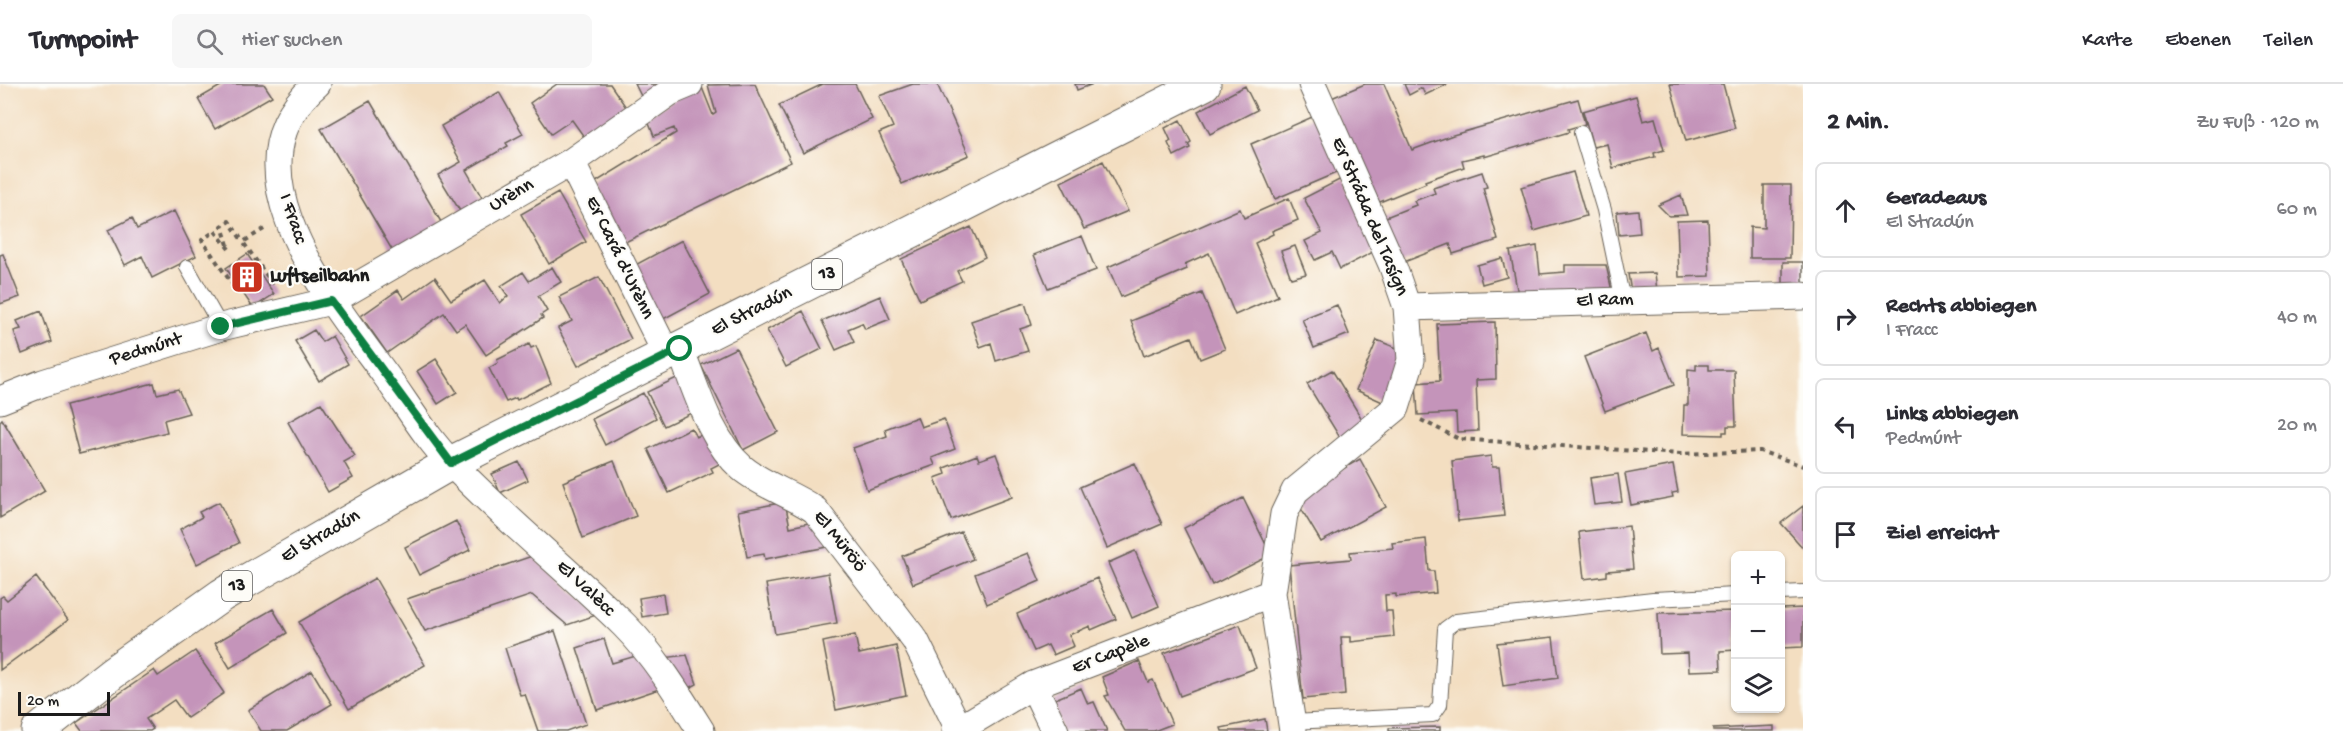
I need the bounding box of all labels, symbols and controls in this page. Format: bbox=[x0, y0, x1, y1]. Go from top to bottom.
search box bbox=[172, 14, 592, 68]
text: Turnpoint bbox=[30, 25, 136, 58]
icon: search bbox=[193, 25, 226, 58]
text: Hier suchen bbox=[241, 28, 342, 54]
text: Karte bbox=[2082, 29, 2132, 54]
text: Ebenen bbox=[2165, 29, 2231, 54]
text: Teilen bbox=[2264, 29, 2313, 54]
text: 2 Min. bbox=[1827, 108, 1890, 139]
text: Zu Fuß · 120 m bbox=[2196, 112, 2319, 135]
street label: Er Stráda del Tasígn bbox=[1325, 134, 1413, 300]
street label: Urènn bbox=[485, 174, 539, 218]
text: Geradeaus bbox=[1886, 186, 1986, 212]
street label: I Fracc bbox=[273, 191, 312, 248]
street label: Er Cará d'Urènn bbox=[579, 193, 659, 324]
icon: ahead bbox=[1829, 194, 1862, 227]
text: 60 m bbox=[2277, 199, 2317, 222]
text: El Stradún bbox=[1886, 212, 1974, 235]
building icon: Luftseilbahn bbox=[229, 259, 265, 295]
road number: 13 bbox=[812, 259, 842, 289]
place label: Luftseilbahn bbox=[270, 266, 370, 289]
street label: El Stradún bbox=[708, 282, 797, 342]
street label: El Ram bbox=[1576, 289, 1634, 313]
text: Rechts abbiegen bbox=[1886, 294, 2036, 320]
icon: right bbox=[1829, 302, 1862, 335]
text: 40 m bbox=[2277, 307, 2317, 330]
route end bbox=[207, 313, 233, 339]
text: I Fracc bbox=[1886, 320, 1938, 343]
street label: Pedmúnt bbox=[106, 328, 187, 372]
route start bbox=[666, 335, 692, 361]
text: Links abbiegen bbox=[1886, 402, 2018, 428]
icon: left bbox=[1829, 410, 1862, 443]
text: 20 m bbox=[2277, 415, 2317, 438]
text: Pedmúnt bbox=[1886, 428, 1960, 451]
street label: El Stradún bbox=[277, 505, 365, 569]
street label: El Müröö bbox=[807, 507, 871, 577]
icon: arrive bbox=[1829, 518, 1862, 551]
text: Ziel erreicht bbox=[1886, 521, 1998, 547]
map controls bbox=[1731, 551, 1785, 713]
button: + bbox=[1731, 551, 1785, 605]
street label: El Valècc bbox=[551, 556, 620, 623]
road number: 13 bbox=[222, 571, 252, 601]
button: − bbox=[1731, 605, 1785, 659]
street label: Er Capèle bbox=[1069, 629, 1154, 680]
button: layers bbox=[1731, 659, 1785, 713]
scale bar bbox=[18, 689, 110, 716]
text: 20 m bbox=[27, 693, 59, 712]

